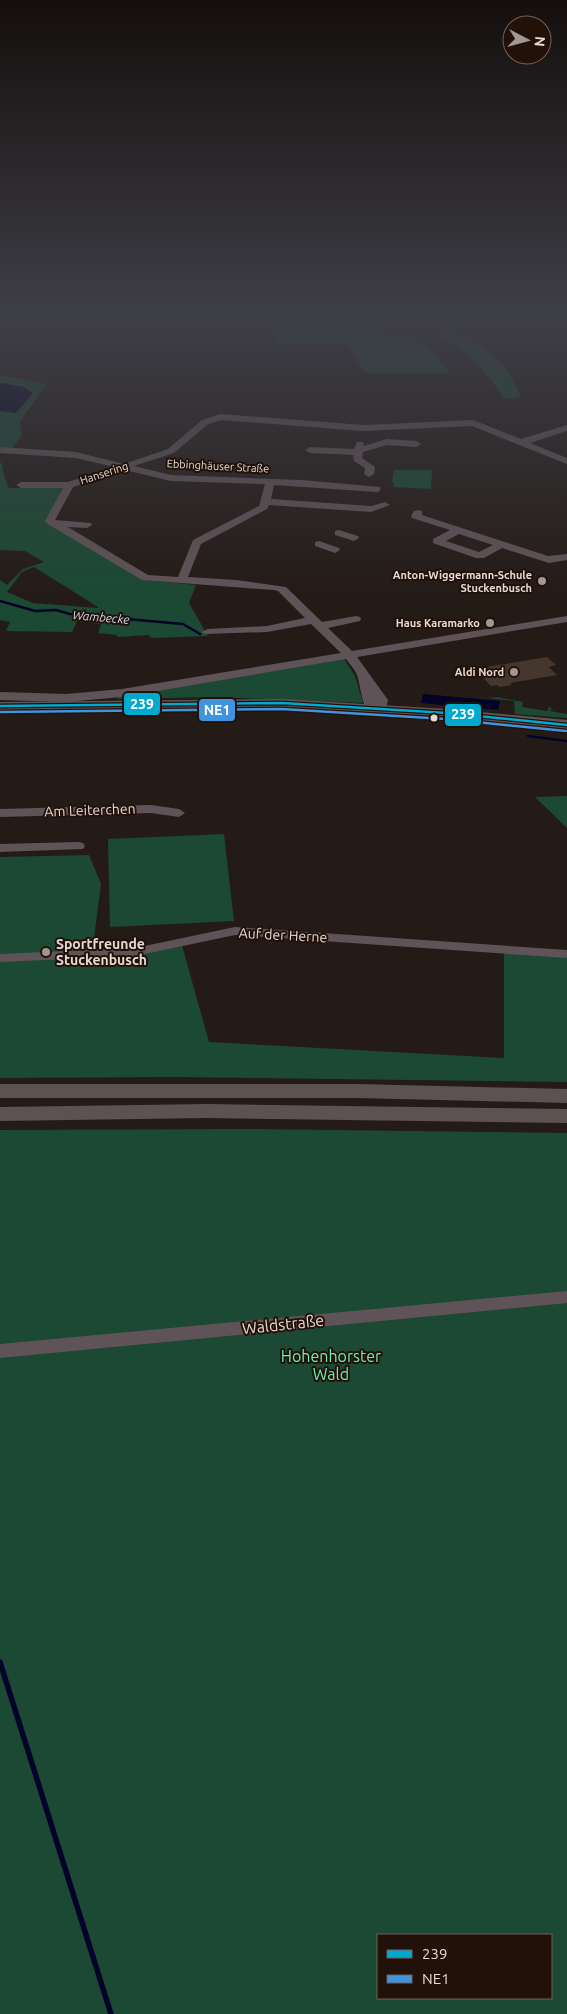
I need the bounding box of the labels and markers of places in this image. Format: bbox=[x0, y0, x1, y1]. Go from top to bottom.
place label: Anton-Wiggermann-Schule Stuckenbusch bbox=[393, 569, 532, 594]
marker: Anton-Wiggermann-Schule Stuckenbusch bbox=[536, 575, 548, 587]
place label: Haus Karamarko bbox=[396, 617, 480, 629]
marker: Haus Karamarko bbox=[484, 617, 496, 629]
place label: Aldi Nord bbox=[455, 666, 504, 678]
marker: Aldi Nord bbox=[508, 666, 520, 678]
unlabelled marker bbox=[429, 713, 439, 723]
place label: Sportfreunde Stuckenbusch bbox=[56, 936, 147, 968]
marker: Sportfreunde Stuckenbusch bbox=[40, 946, 52, 958]

